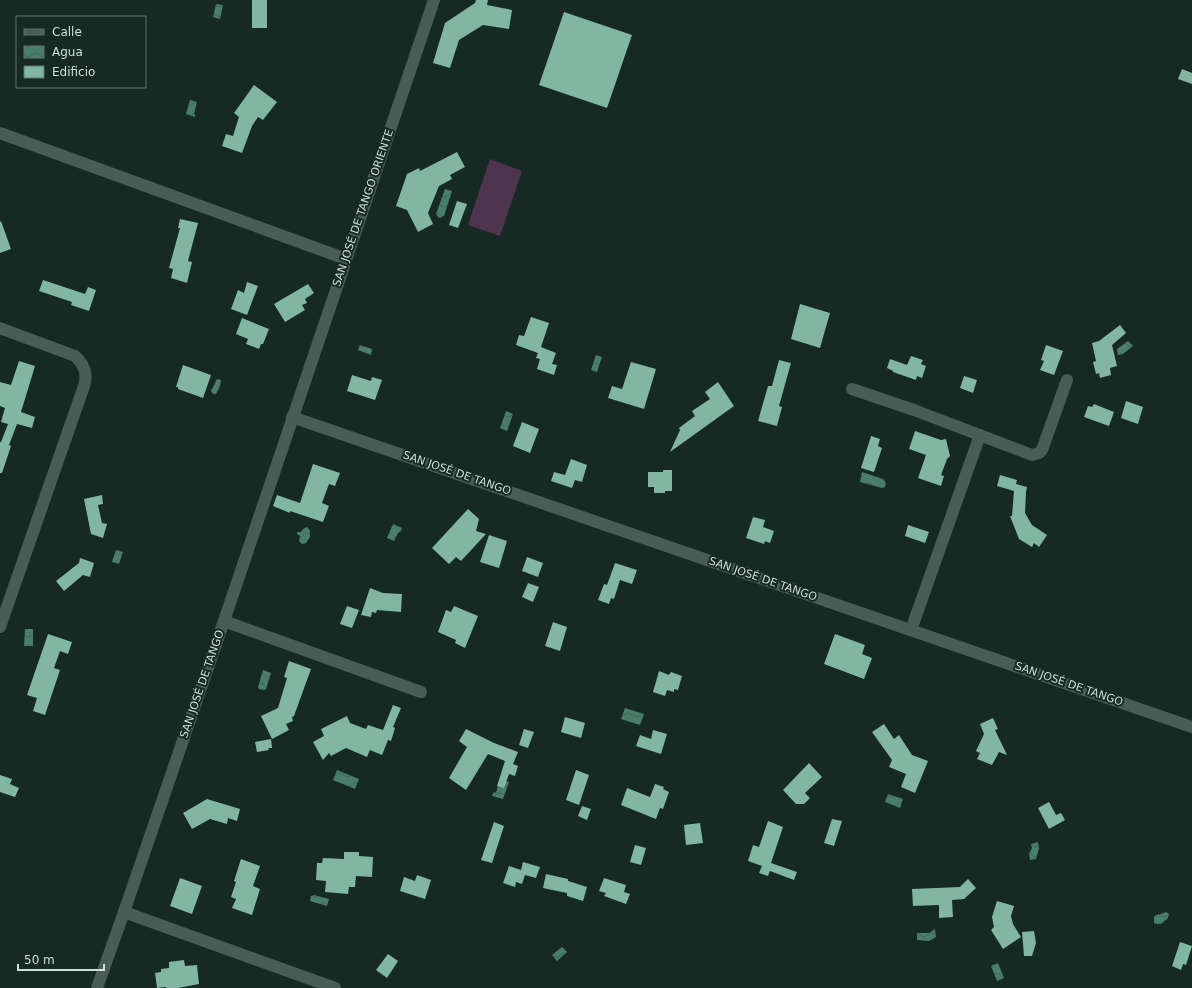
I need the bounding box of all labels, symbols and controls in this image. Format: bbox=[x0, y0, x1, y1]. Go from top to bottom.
legend bbox=[16, 16, 146, 88]
text: Calle bbox=[52, 25, 82, 39]
text: Agua bbox=[52, 45, 83, 59]
text: Edificio bbox=[52, 65, 95, 79]
street label: SAN JOSÉ DE TANGO ORIENTE bbox=[330, 128, 396, 288]
street label: SAN JOSÉ DE TANGO bbox=[401, 448, 513, 498]
street label: SAN JOSÉ DE TANGO bbox=[707, 554, 819, 604]
street label: SAN JOSÉ DE TANGO bbox=[177, 628, 227, 740]
street label: SAN JOSÉ DE TANGO bbox=[1013, 659, 1125, 709]
scale bar bbox=[18, 946, 104, 972]
text: 50 m bbox=[24, 953, 55, 967]

